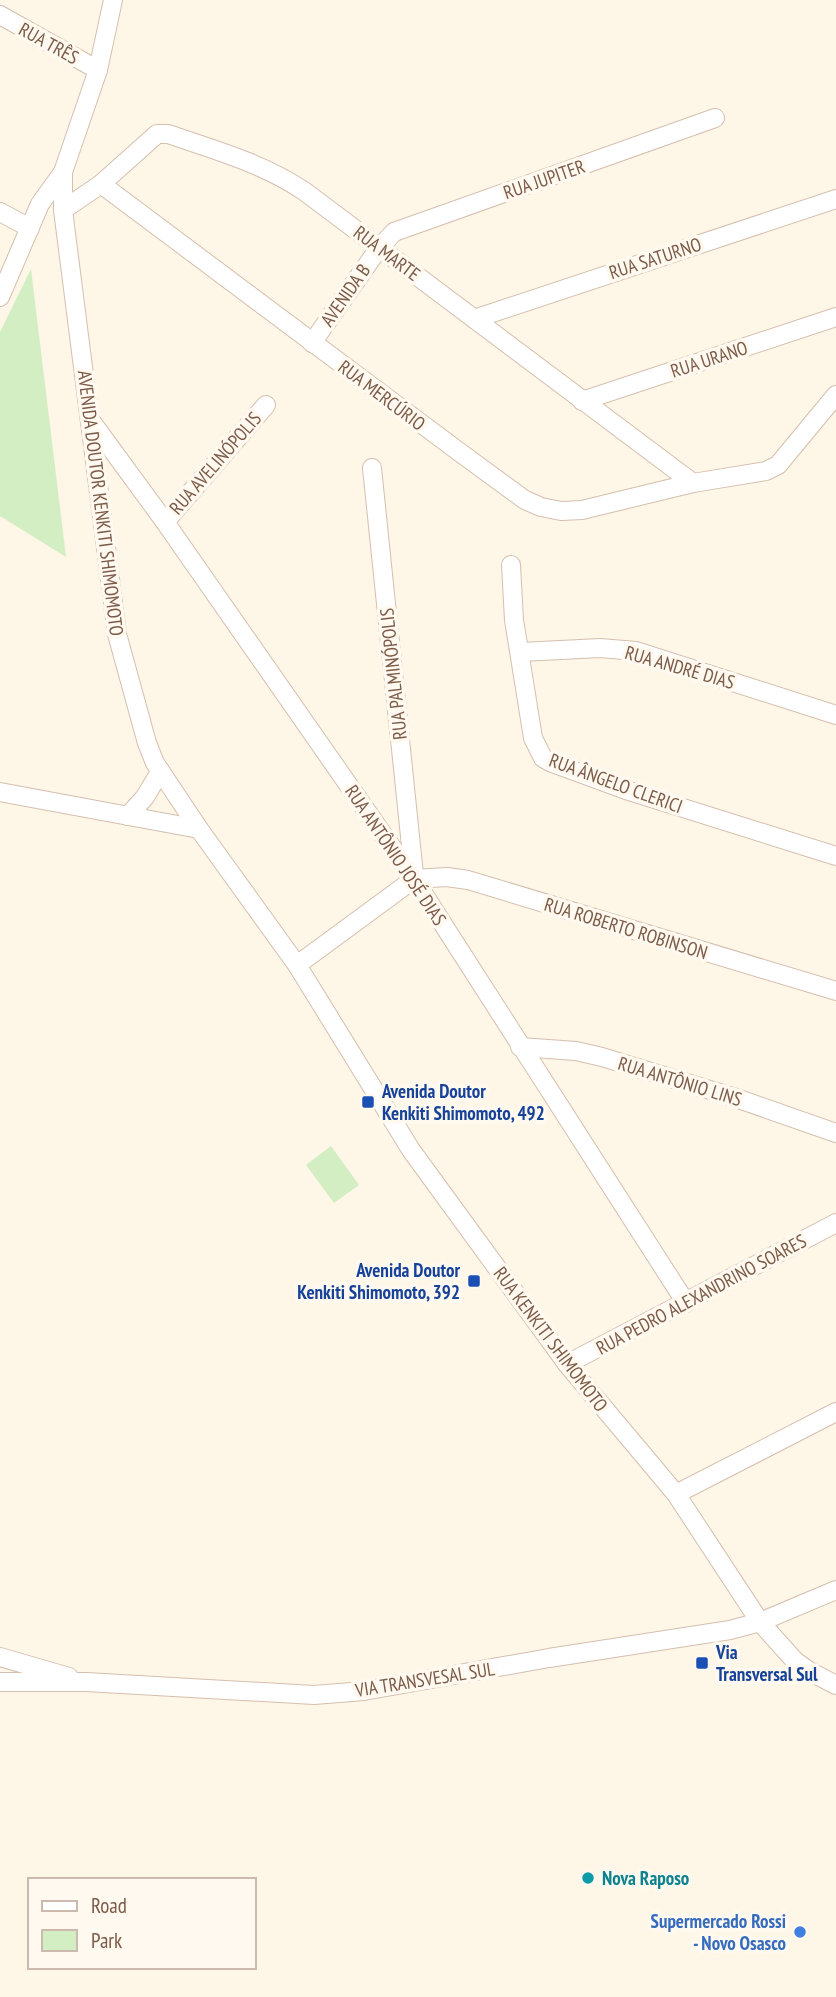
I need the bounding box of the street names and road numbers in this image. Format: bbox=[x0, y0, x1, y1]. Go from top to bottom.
street label: RUA TRÊS bbox=[15, 17, 83, 69]
street label: RUA JUPITER bbox=[500, 154, 588, 204]
street label: RUA MARTE bbox=[349, 220, 425, 286]
street label: RUA SATURNO bbox=[606, 232, 704, 284]
street label: AVENIDA B bbox=[315, 259, 375, 331]
street label: RUA URANO bbox=[667, 335, 751, 383]
street label: RUA MERCÚRIO bbox=[334, 354, 430, 436]
street label: AVENIDA DOUTOR KENKITI SHIMOMOTO bbox=[73, 369, 129, 637]
street label: RUA AVELINÓPOLIS bbox=[164, 407, 266, 519]
street label: RUA PALMINÓPOLIS bbox=[374, 607, 412, 741]
street label: RUA ANDRÉ DIAS bbox=[622, 640, 738, 694]
street label: RUA ÂNGELO CLERICI bbox=[546, 748, 686, 818]
street label: RUA ANTÔNIO JOSÉ DIAS bbox=[340, 780, 452, 930]
street label: RUA ROBERTO ROBINSON bbox=[541, 892, 711, 964]
street label: RUA ANTÔNIO LINS bbox=[615, 1051, 745, 1111]
street label: RUA PEDRO ALEXANDRINO SOARES bbox=[592, 1228, 810, 1360]
street label: RUA KENKITI SHIMOMOTO bbox=[489, 1262, 613, 1416]
street label: VIA TRANSVESAL SUL bbox=[353, 1656, 497, 1702]

